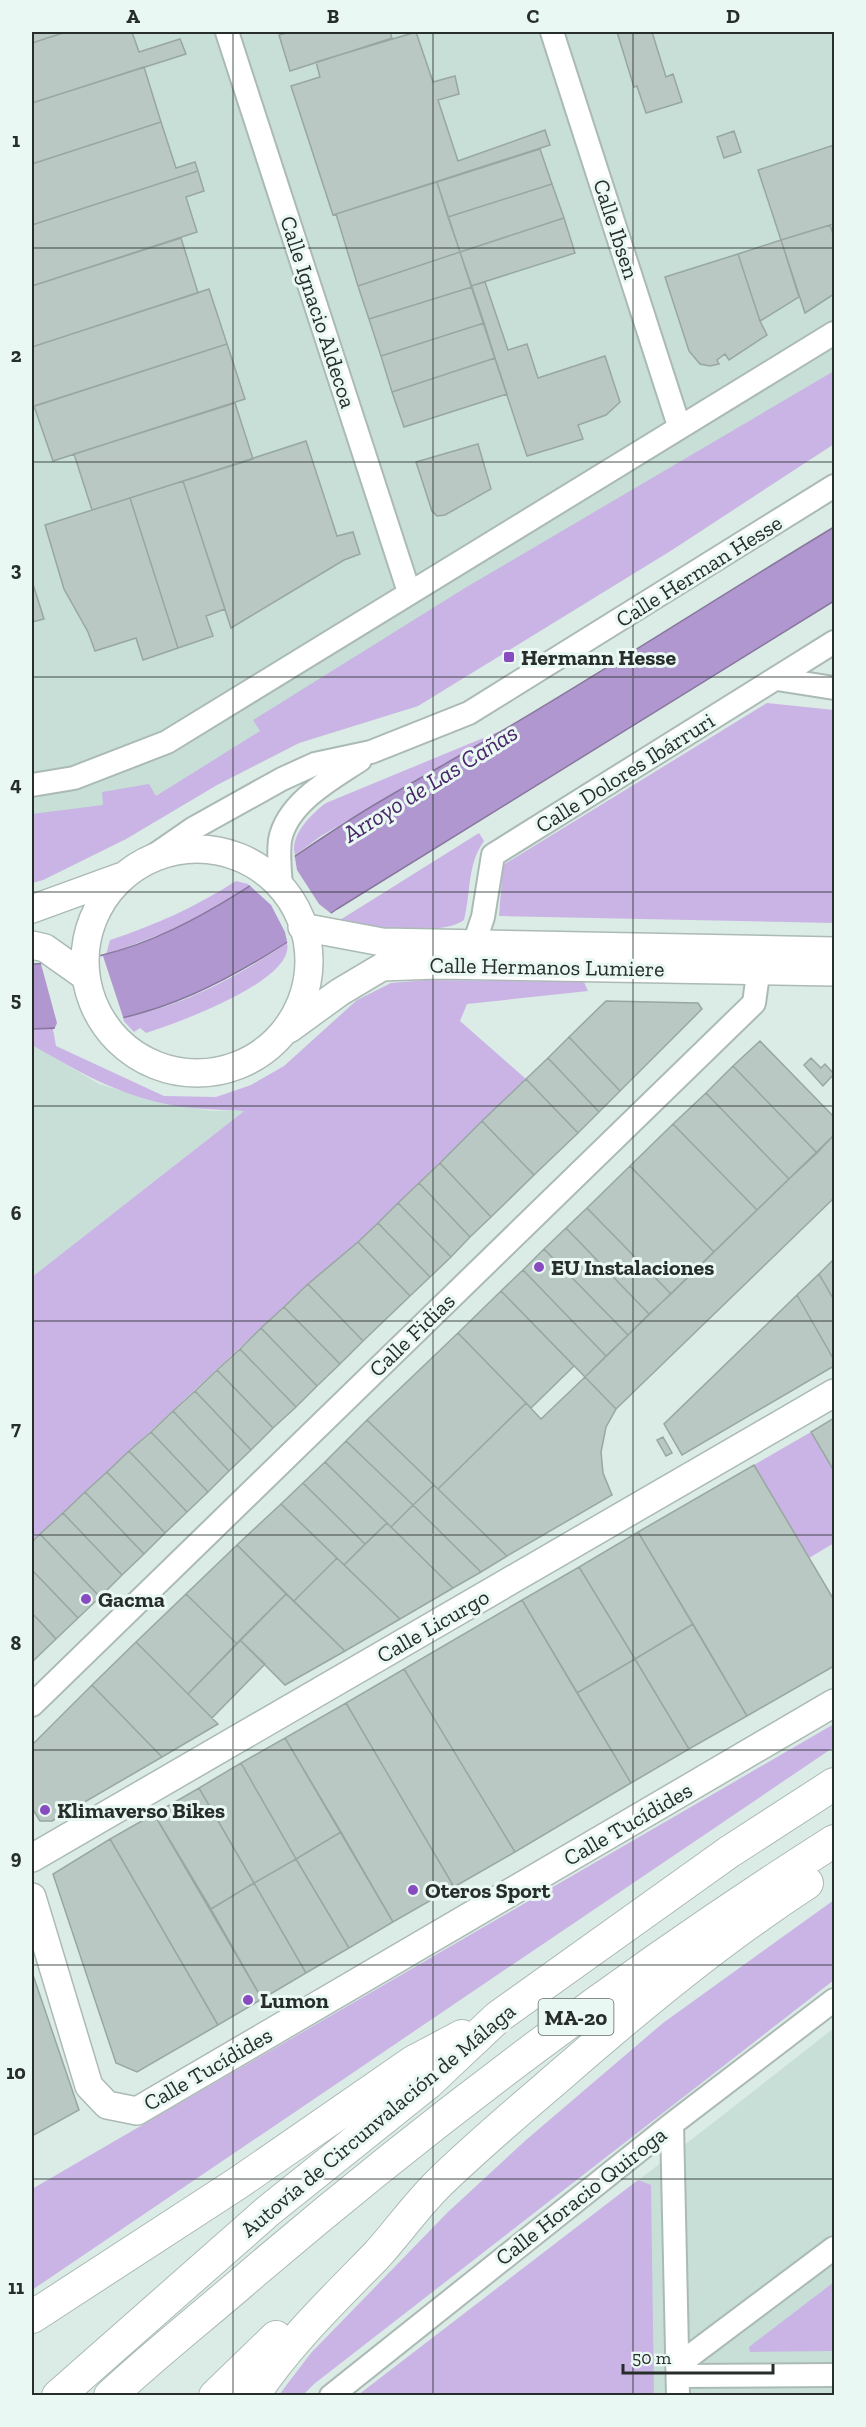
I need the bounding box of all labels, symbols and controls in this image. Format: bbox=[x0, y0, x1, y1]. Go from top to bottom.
text: A bbox=[126, 4, 140, 28]
text: B bbox=[327, 4, 339, 28]
text: C bbox=[527, 4, 540, 28]
text: D bbox=[726, 4, 740, 28]
text: 1 bbox=[12, 128, 20, 152]
street label: Calle Ibsen bbox=[587, 176, 645, 283]
street label: Calle Ignacio Aldecoa bbox=[274, 213, 362, 412]
text: 2 bbox=[11, 343, 22, 367]
street label: Calle Herman Hesse bbox=[611, 509, 787, 633]
text: 3 bbox=[11, 557, 22, 581]
place label: Hermann Hesse bbox=[521, 644, 676, 671]
marker: Hermann Hesse bbox=[502, 650, 516, 664]
street label: Calle Dolores Ibárruri bbox=[531, 707, 719, 839]
water label: Arroyo de Las Cañas bbox=[336, 718, 523, 849]
text: 4 bbox=[10, 772, 22, 796]
street label: Calle Hermanos Lumiere bbox=[429, 951, 665, 983]
text: 5 bbox=[11, 987, 21, 1011]
text: 6 bbox=[11, 1201, 22, 1225]
place label: EU Instalaciones bbox=[551, 1254, 714, 1281]
marker: EU Instalaciones bbox=[532, 1260, 546, 1274]
street label: Calle Fidias bbox=[363, 1287, 461, 1383]
text: 7 bbox=[11, 1416, 21, 1440]
street label: Calle Licurgo bbox=[372, 1583, 494, 1669]
place label: Gacma bbox=[98, 1586, 165, 1613]
marker: Gacma bbox=[79, 1592, 93, 1606]
text: 8 bbox=[11, 1631, 22, 1655]
street label: Calle Tucídides bbox=[559, 1776, 697, 1872]
place label: Klimaverso Bikes bbox=[57, 1797, 225, 1824]
marker: Klimaverso Bikes bbox=[38, 1803, 52, 1817]
text: 9 bbox=[11, 1845, 22, 1869]
place label: Oteros Sport bbox=[425, 1877, 550, 1904]
marker: Oteros Sport bbox=[406, 1883, 420, 1897]
place label: Lumon bbox=[260, 1987, 329, 2014]
marker: Lumon bbox=[241, 1993, 255, 2007]
street label: Autovía de Circunvalación de Málaga bbox=[235, 1997, 521, 2243]
road number: MA-20 bbox=[538, 1999, 614, 2035]
street label: Calle Tucídides bbox=[139, 2021, 277, 2117]
text: 10 bbox=[6, 2060, 26, 2084]
street label: Calle Horacio Quiroga bbox=[490, 2121, 672, 2271]
text: 11 bbox=[8, 2275, 24, 2299]
scale bar bbox=[623, 2337, 773, 2375]
text: 50 m bbox=[632, 2347, 672, 2369]

